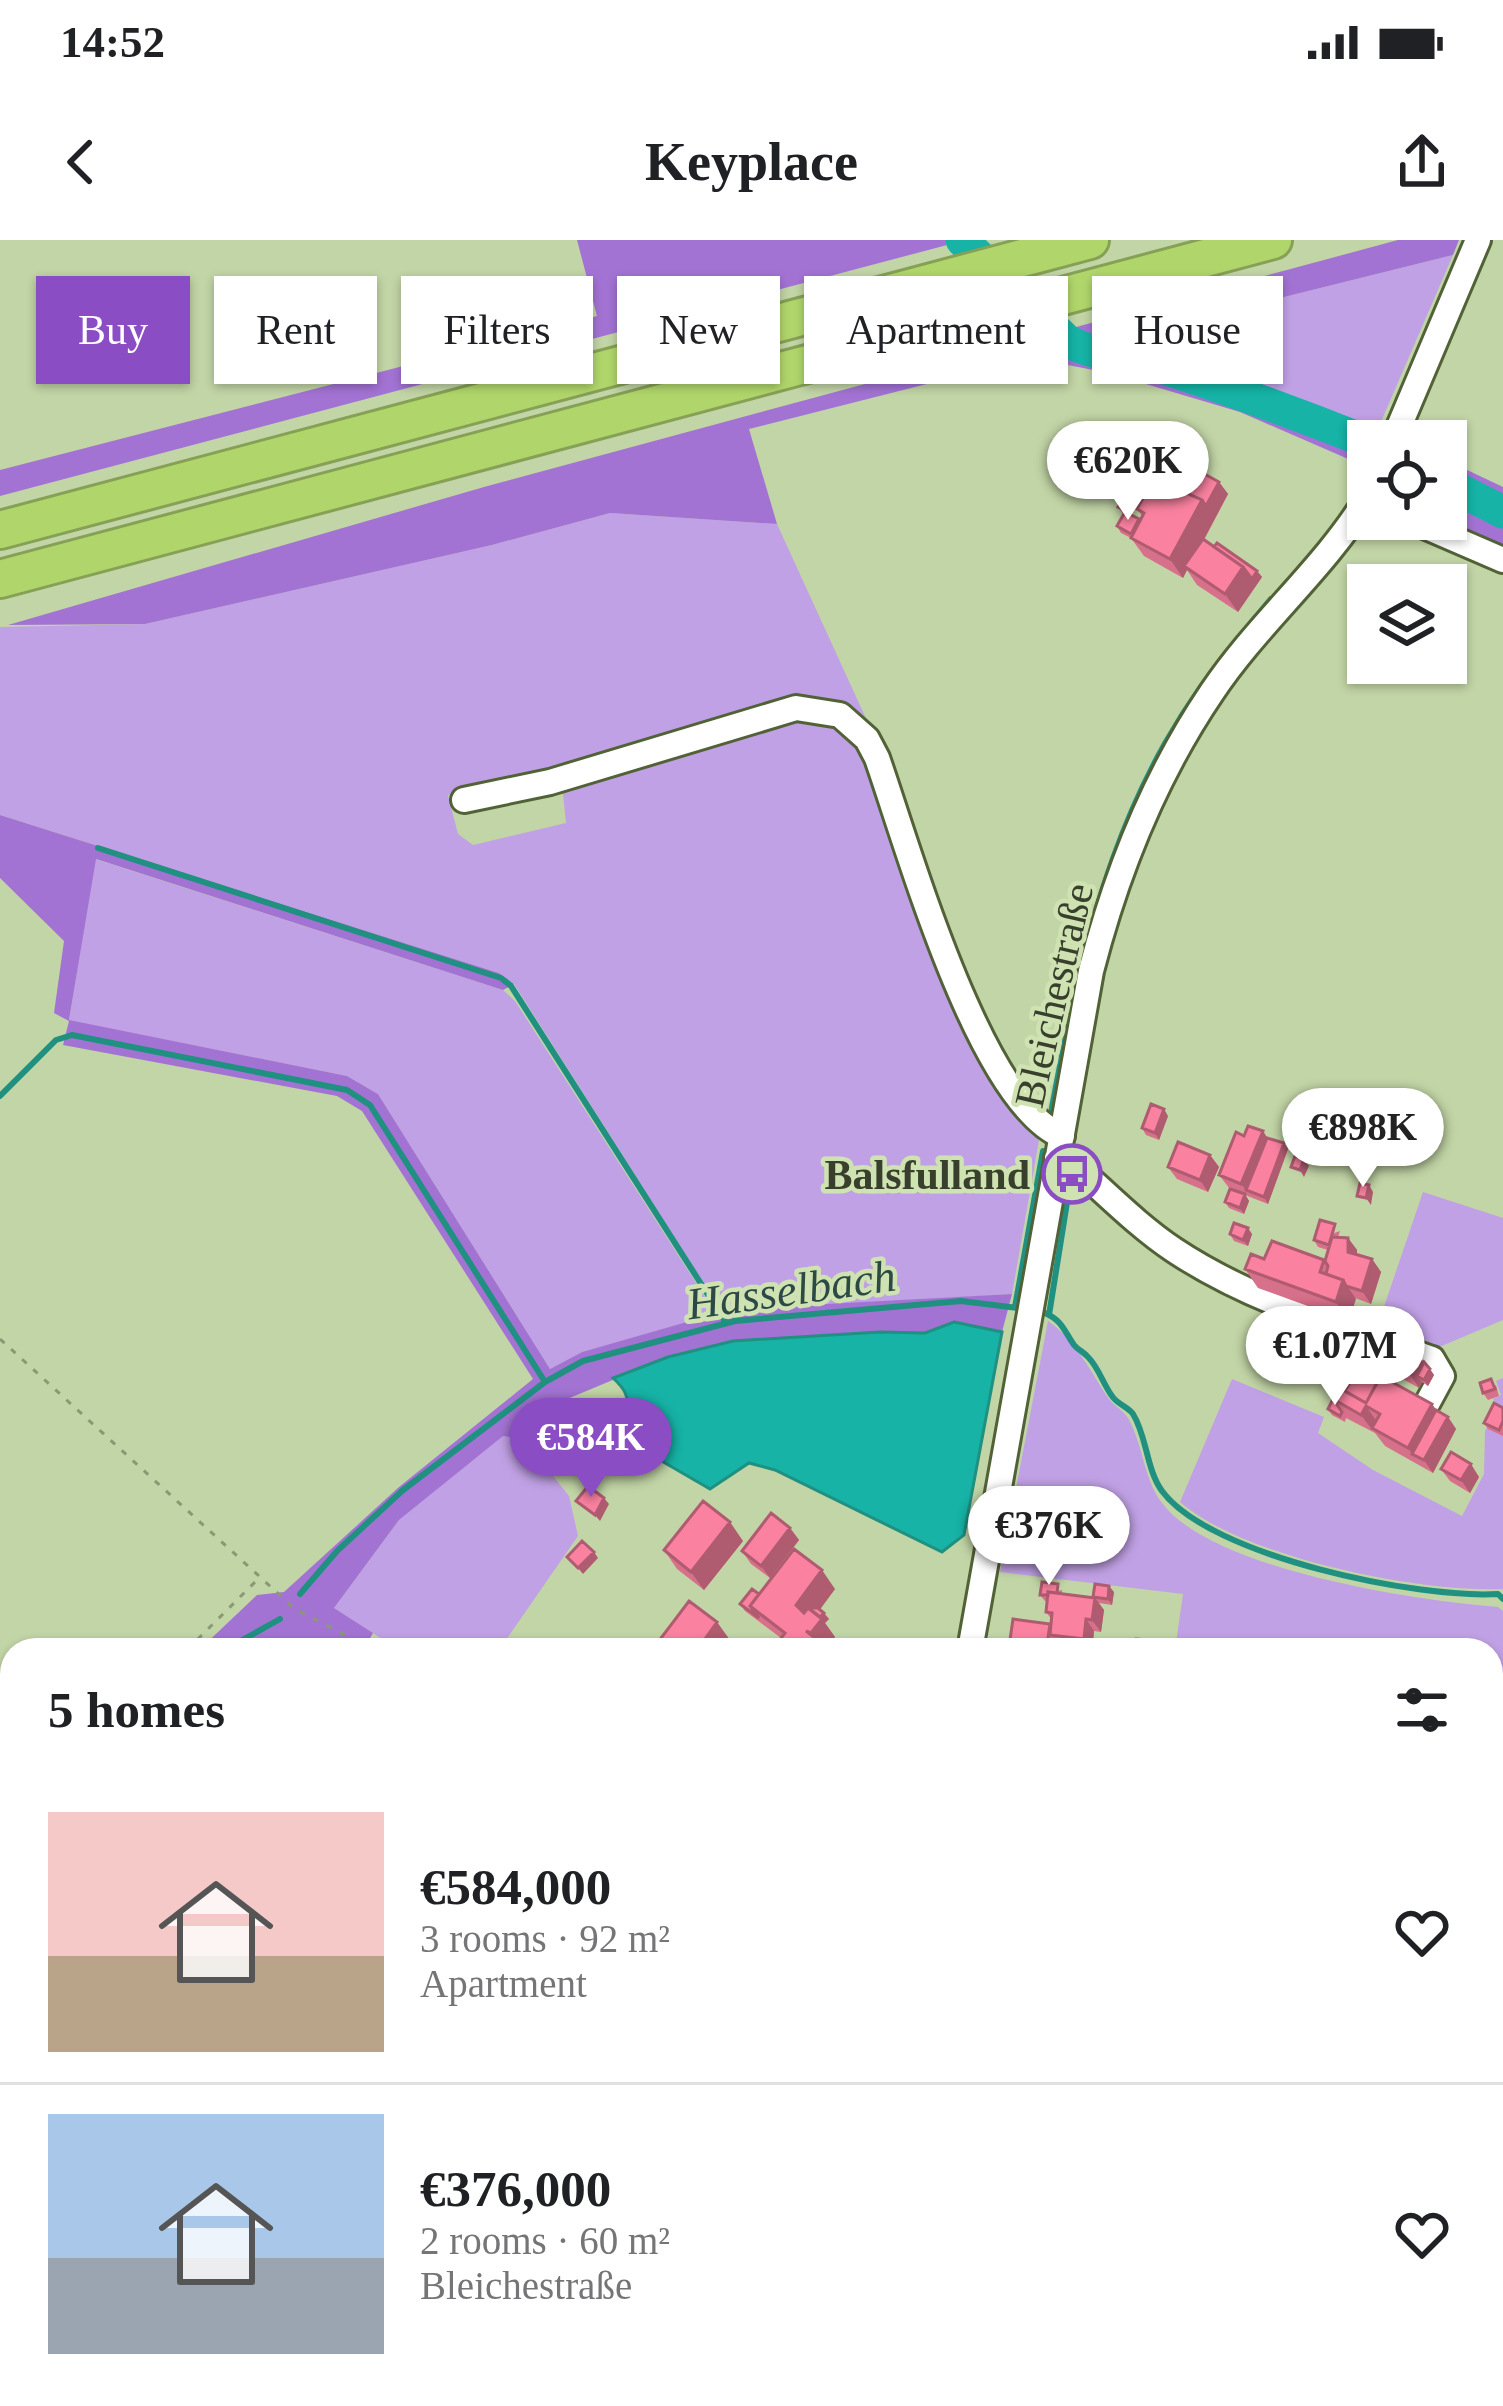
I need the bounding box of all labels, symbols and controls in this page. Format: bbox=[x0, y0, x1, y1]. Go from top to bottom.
text: 14:52 bbox=[60, 17, 165, 67]
icon: back bbox=[48, 129, 114, 195]
icon: share bbox=[1389, 129, 1455, 195]
text: Keyplace bbox=[645, 132, 858, 192]
chip: Buy bbox=[36, 276, 190, 384]
chip: Rent bbox=[214, 276, 377, 384]
chip: Filters bbox=[401, 276, 593, 384]
chip: New bbox=[617, 276, 780, 384]
chip: Apartment bbox=[804, 276, 1068, 384]
chip: House bbox=[1092, 276, 1283, 384]
map controls bbox=[1347, 420, 1467, 684]
button: locate bbox=[1347, 420, 1467, 540]
pin: €620K bbox=[1044, 421, 1212, 523]
text: €620K bbox=[1074, 438, 1182, 481]
button: layers bbox=[1347, 564, 1467, 684]
street label: Bleichestraße bbox=[1006, 879, 1102, 1112]
pin: €898K bbox=[1279, 1088, 1447, 1190]
text: €898K bbox=[1309, 1105, 1417, 1148]
bus stop icon: Balsfulland bbox=[1041, 1143, 1103, 1205]
place label: Balsfulland bbox=[825, 1152, 1030, 1198]
water label: Hasselbach bbox=[683, 1251, 899, 1329]
pin: €1.07M bbox=[1237, 1306, 1433, 1408]
text: €1.07M bbox=[1273, 1323, 1397, 1366]
pin: €584K bbox=[507, 1398, 675, 1500]
text: €584K bbox=[537, 1415, 645, 1458]
pin: €376K bbox=[965, 1486, 1133, 1588]
text: €376K bbox=[995, 1503, 1103, 1546]
icon: filters bbox=[1389, 1677, 1455, 1743]
text: 5 homes bbox=[48, 1682, 225, 1738]
text: €584,000 bbox=[420, 1859, 611, 1915]
icon: home bbox=[144, 1860, 288, 2004]
icon: heart bbox=[1389, 1899, 1455, 1965]
text: 3 rooms · 92 m² bbox=[420, 1917, 670, 1960]
text: Apartment bbox=[420, 1962, 587, 2005]
text: €376,000 bbox=[420, 2161, 611, 2217]
icon: home bbox=[144, 2162, 288, 2306]
icon: heart bbox=[1389, 2201, 1455, 2267]
text: 2 rooms · 60 m² bbox=[420, 2219, 670, 2262]
text: Bleichestraße bbox=[420, 2264, 632, 2307]

